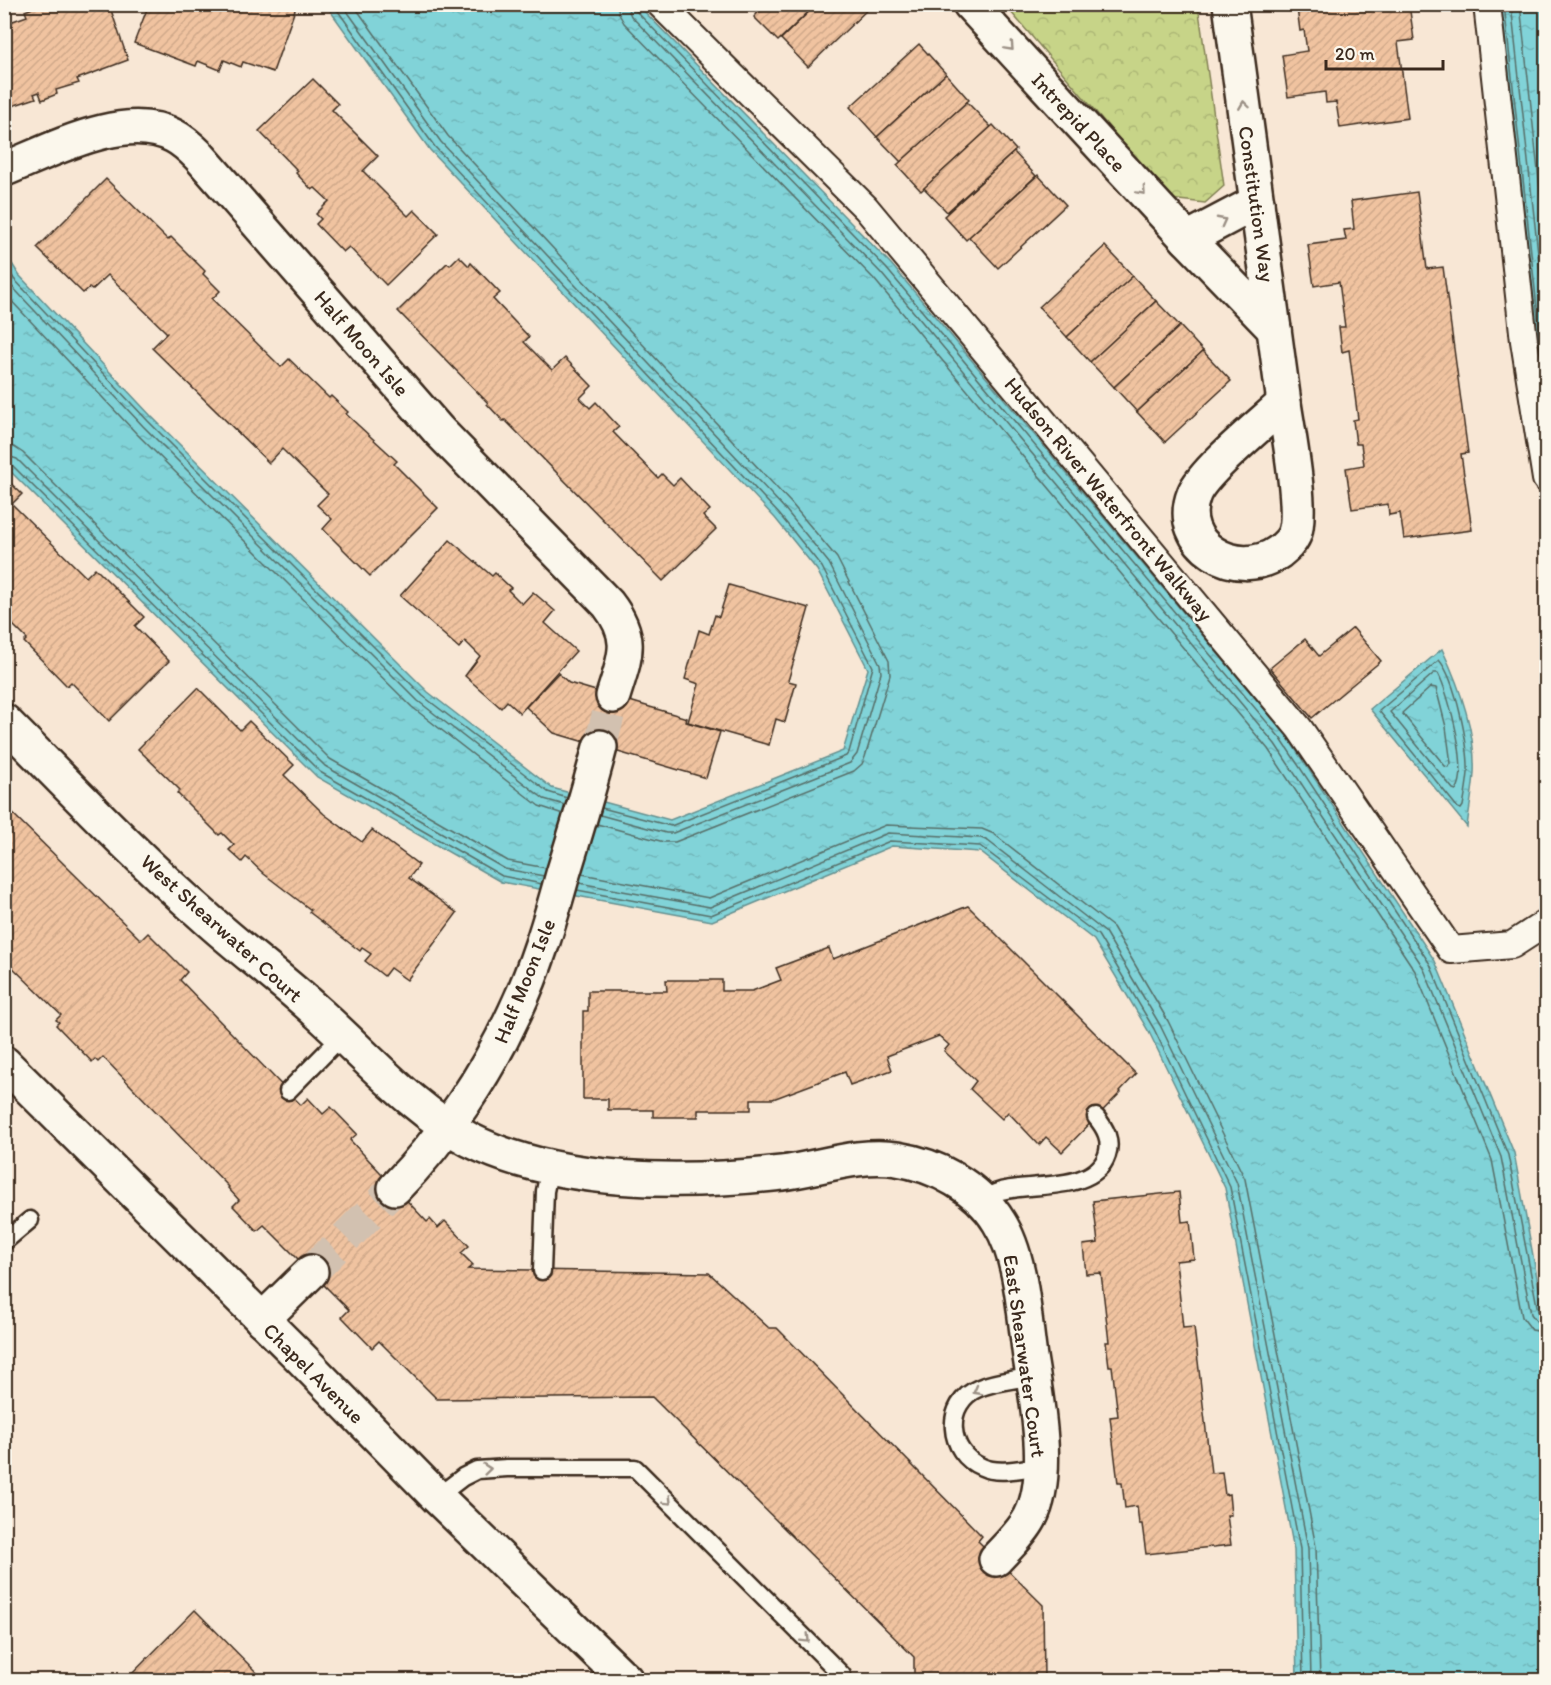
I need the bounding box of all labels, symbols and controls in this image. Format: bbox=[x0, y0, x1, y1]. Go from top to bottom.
scale bar bbox=[1326, 33, 1443, 71]
one-way arrow bbox=[1003, 41, 1014, 51]
text: 20 m bbox=[1335, 43, 1375, 65]
street label: Intrepid Place bbox=[1027, 67, 1131, 177]
one-way arrow bbox=[1239, 100, 1251, 109]
street label: Constitution Way bbox=[1234, 124, 1280, 284]
one-way arrow bbox=[1135, 184, 1146, 194]
one-way arrow bbox=[1216, 217, 1226, 228]
street label: Half Moon Isle bbox=[309, 285, 415, 401]
street label: Hudson River Waterfront Walkway bbox=[999, 372, 1219, 626]
street label: West Shearwater Court bbox=[136, 849, 308, 1007]
street label: Half Moon Isle bbox=[488, 915, 560, 1047]
street label: East Shearwater Court bbox=[998, 1253, 1052, 1459]
street label: Chapel Avenue bbox=[258, 1317, 370, 1429]
one-way arrow bbox=[973, 1384, 983, 1395]
one-way arrow bbox=[483, 1463, 492, 1476]
one-way arrow bbox=[661, 1494, 672, 1505]
one-way arrow bbox=[799, 1632, 810, 1643]

